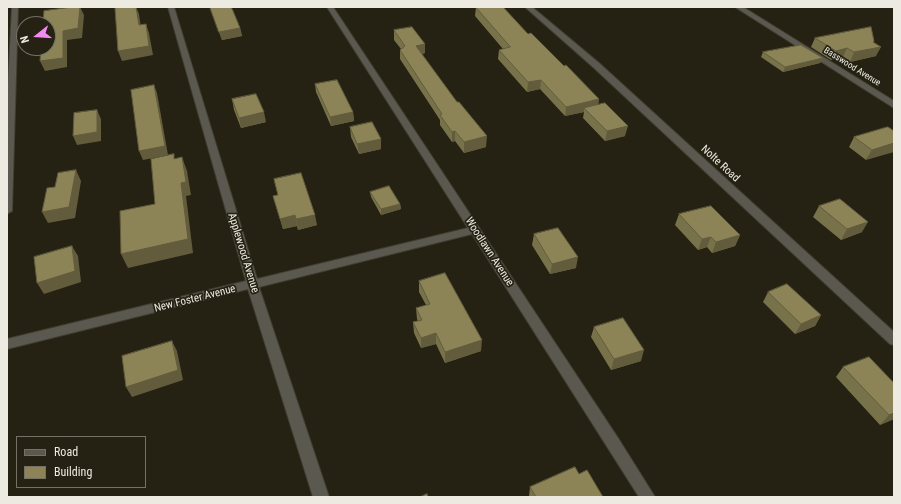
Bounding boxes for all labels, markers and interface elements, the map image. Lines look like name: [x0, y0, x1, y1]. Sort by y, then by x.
north arrow: [16, 16, 56, 56]
text: N: [18, 34, 32, 44]
street label: Basswood Avenue: [822, 45, 882, 89]
street label: Nolte Road: [698, 143, 742, 185]
street label: Applewood Avenue: [225, 212, 261, 294]
street label: Woodlawn Avenue: [462, 215, 516, 289]
street label: New Foster Avenue: [153, 283, 237, 315]
legend: [16, 436, 146, 488]
text: Road: [54, 445, 78, 459]
text: Building: [54, 465, 92, 479]

